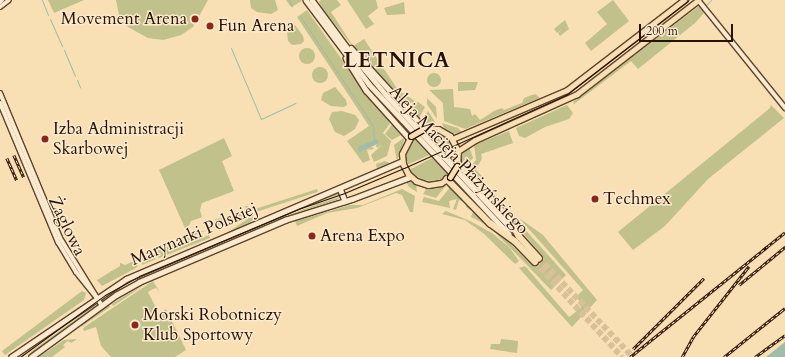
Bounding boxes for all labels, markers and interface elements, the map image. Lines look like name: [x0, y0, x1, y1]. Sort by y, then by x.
place label: Movement Arena: [61, 9, 187, 29]
marker: Movement Arena: [190, 14, 200, 24]
place label: Fun Arena: [218, 16, 294, 36]
scale bar: [641, 16, 735, 42]
marker: Fun Arena: [205, 21, 215, 31]
text: 200 m: [646, 23, 678, 39]
district label: LETNICA: [343, 48, 451, 74]
street label: Aleja Macieja Płażyńskiego: [385, 82, 533, 238]
place label: Izba Administracji Skarbowej: [53, 119, 184, 159]
marker: Izba Administracji Skarbowej: [40, 134, 50, 144]
place label: Techmex: [603, 189, 671, 209]
street label: Żaglowa: [44, 193, 90, 259]
marker: Techmex: [590, 194, 600, 204]
street label: Marynarki Polskiej: [127, 198, 261, 270]
place label: Arena Expo: [320, 226, 405, 246]
marker: Arena Expo: [307, 231, 317, 241]
place label: Morski Robotniczy Klub Sportowy: [143, 305, 282, 345]
marker: Morski Robotniczy Klub Sportowy: [130, 320, 140, 330]

